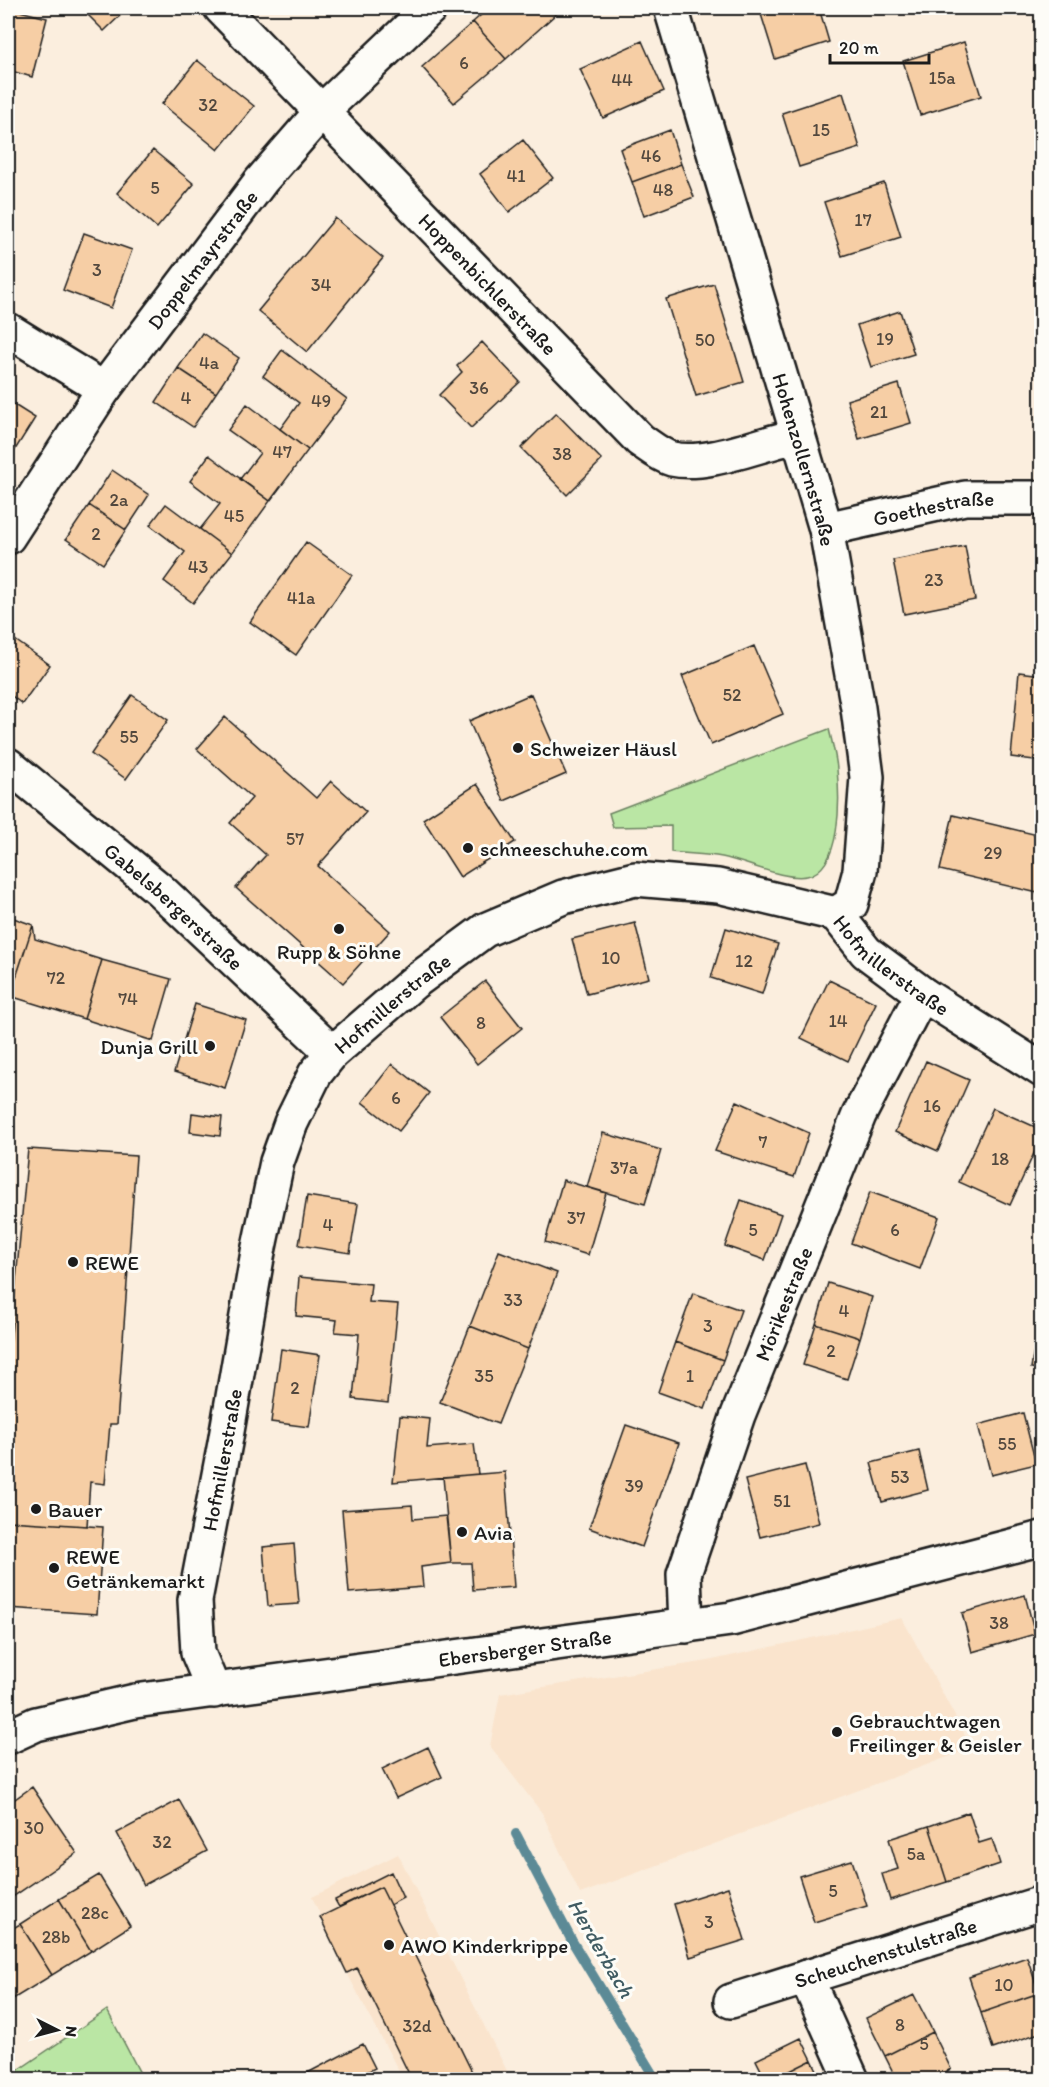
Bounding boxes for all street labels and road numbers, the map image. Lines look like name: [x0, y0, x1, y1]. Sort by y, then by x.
street label: Doppelmayrstraße: [141, 185, 263, 334]
street label: Hoppenbichlerstraße: [414, 207, 563, 360]
street label: Hohenzollernstraße: [768, 370, 841, 548]
street label: Goethestraße: [871, 486, 994, 531]
street label: Gabelsbergerstraße: [99, 837, 249, 975]
street label: Hofmillerstraße: [829, 909, 954, 1020]
street label: Hofmillerstraße: [328, 947, 455, 1059]
street label: Mörikestraße: [749, 1243, 817, 1364]
street label: Hofmillerstraße: [196, 1387, 247, 1533]
street label: Ebersberger Straße: [437, 1623, 613, 1672]
street label: Scheuchenstulstraße: [791, 1912, 980, 1993]

